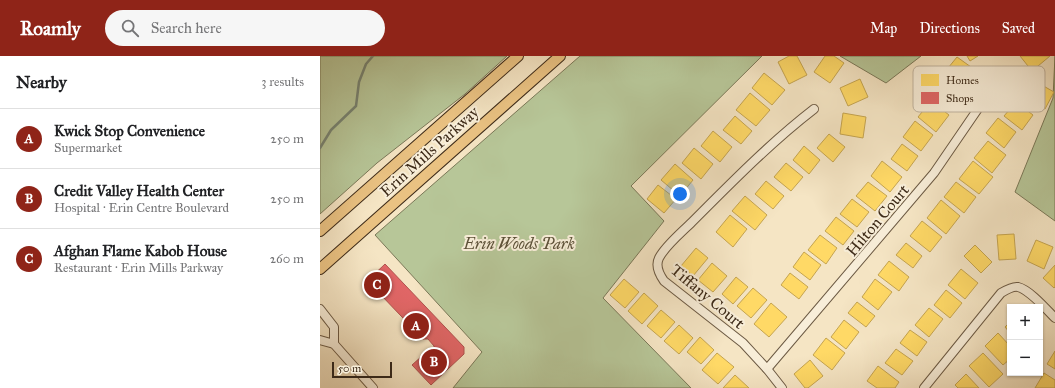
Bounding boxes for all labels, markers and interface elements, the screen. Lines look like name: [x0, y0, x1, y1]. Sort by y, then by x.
search box: [105, 10, 385, 46]
text: Roamly: [20, 17, 81, 40]
icon: search: [119, 17, 141, 39]
text: Search here: [151, 19, 222, 37]
text: Map: [870, 20, 897, 37]
text: Directions: [919, 20, 980, 37]
text: Saved: [1002, 20, 1035, 37]
legend: [913, 66, 1045, 112]
text: Nearby: [16, 72, 67, 93]
text: 3 results: [261, 74, 304, 90]
text: Homes: [946, 74, 979, 87]
text: Shops: [946, 92, 974, 105]
street label: Erin Mills Parkway: [376, 102, 483, 201]
text: Kwick Stop Convenience: [54, 122, 205, 140]
text: A: [25, 131, 33, 147]
text: 250 m: [270, 131, 304, 147]
text: Supermarket: [54, 140, 122, 156]
street label: Hilton Court: [842, 180, 913, 260]
text: Credit Valley Health Center: [54, 182, 224, 200]
your location: [670, 184, 690, 204]
text: B: [25, 191, 33, 207]
text: 250 m: [270, 191, 304, 207]
text: Hospital · Erin Centre Boulevard: [54, 200, 229, 216]
park label: Erin Woods Park: [462, 234, 575, 253]
text: Afghan Flame Kabob House: [54, 242, 227, 260]
text: C: [25, 251, 33, 267]
text: 260 m: [270, 251, 304, 267]
text: Restaurant · Erin Mills Parkway: [54, 260, 223, 276]
street label: Tiffany Court: [667, 260, 749, 333]
pin: C: [364, 270, 390, 300]
map controls: [1007, 304, 1043, 376]
button: +: [1007, 304, 1043, 340]
pin: A: [403, 311, 429, 341]
button: −: [1007, 340, 1043, 376]
pin: B: [421, 347, 447, 377]
scale bar: [332, 360, 392, 379]
text: 50 m: [338, 362, 361, 375]

